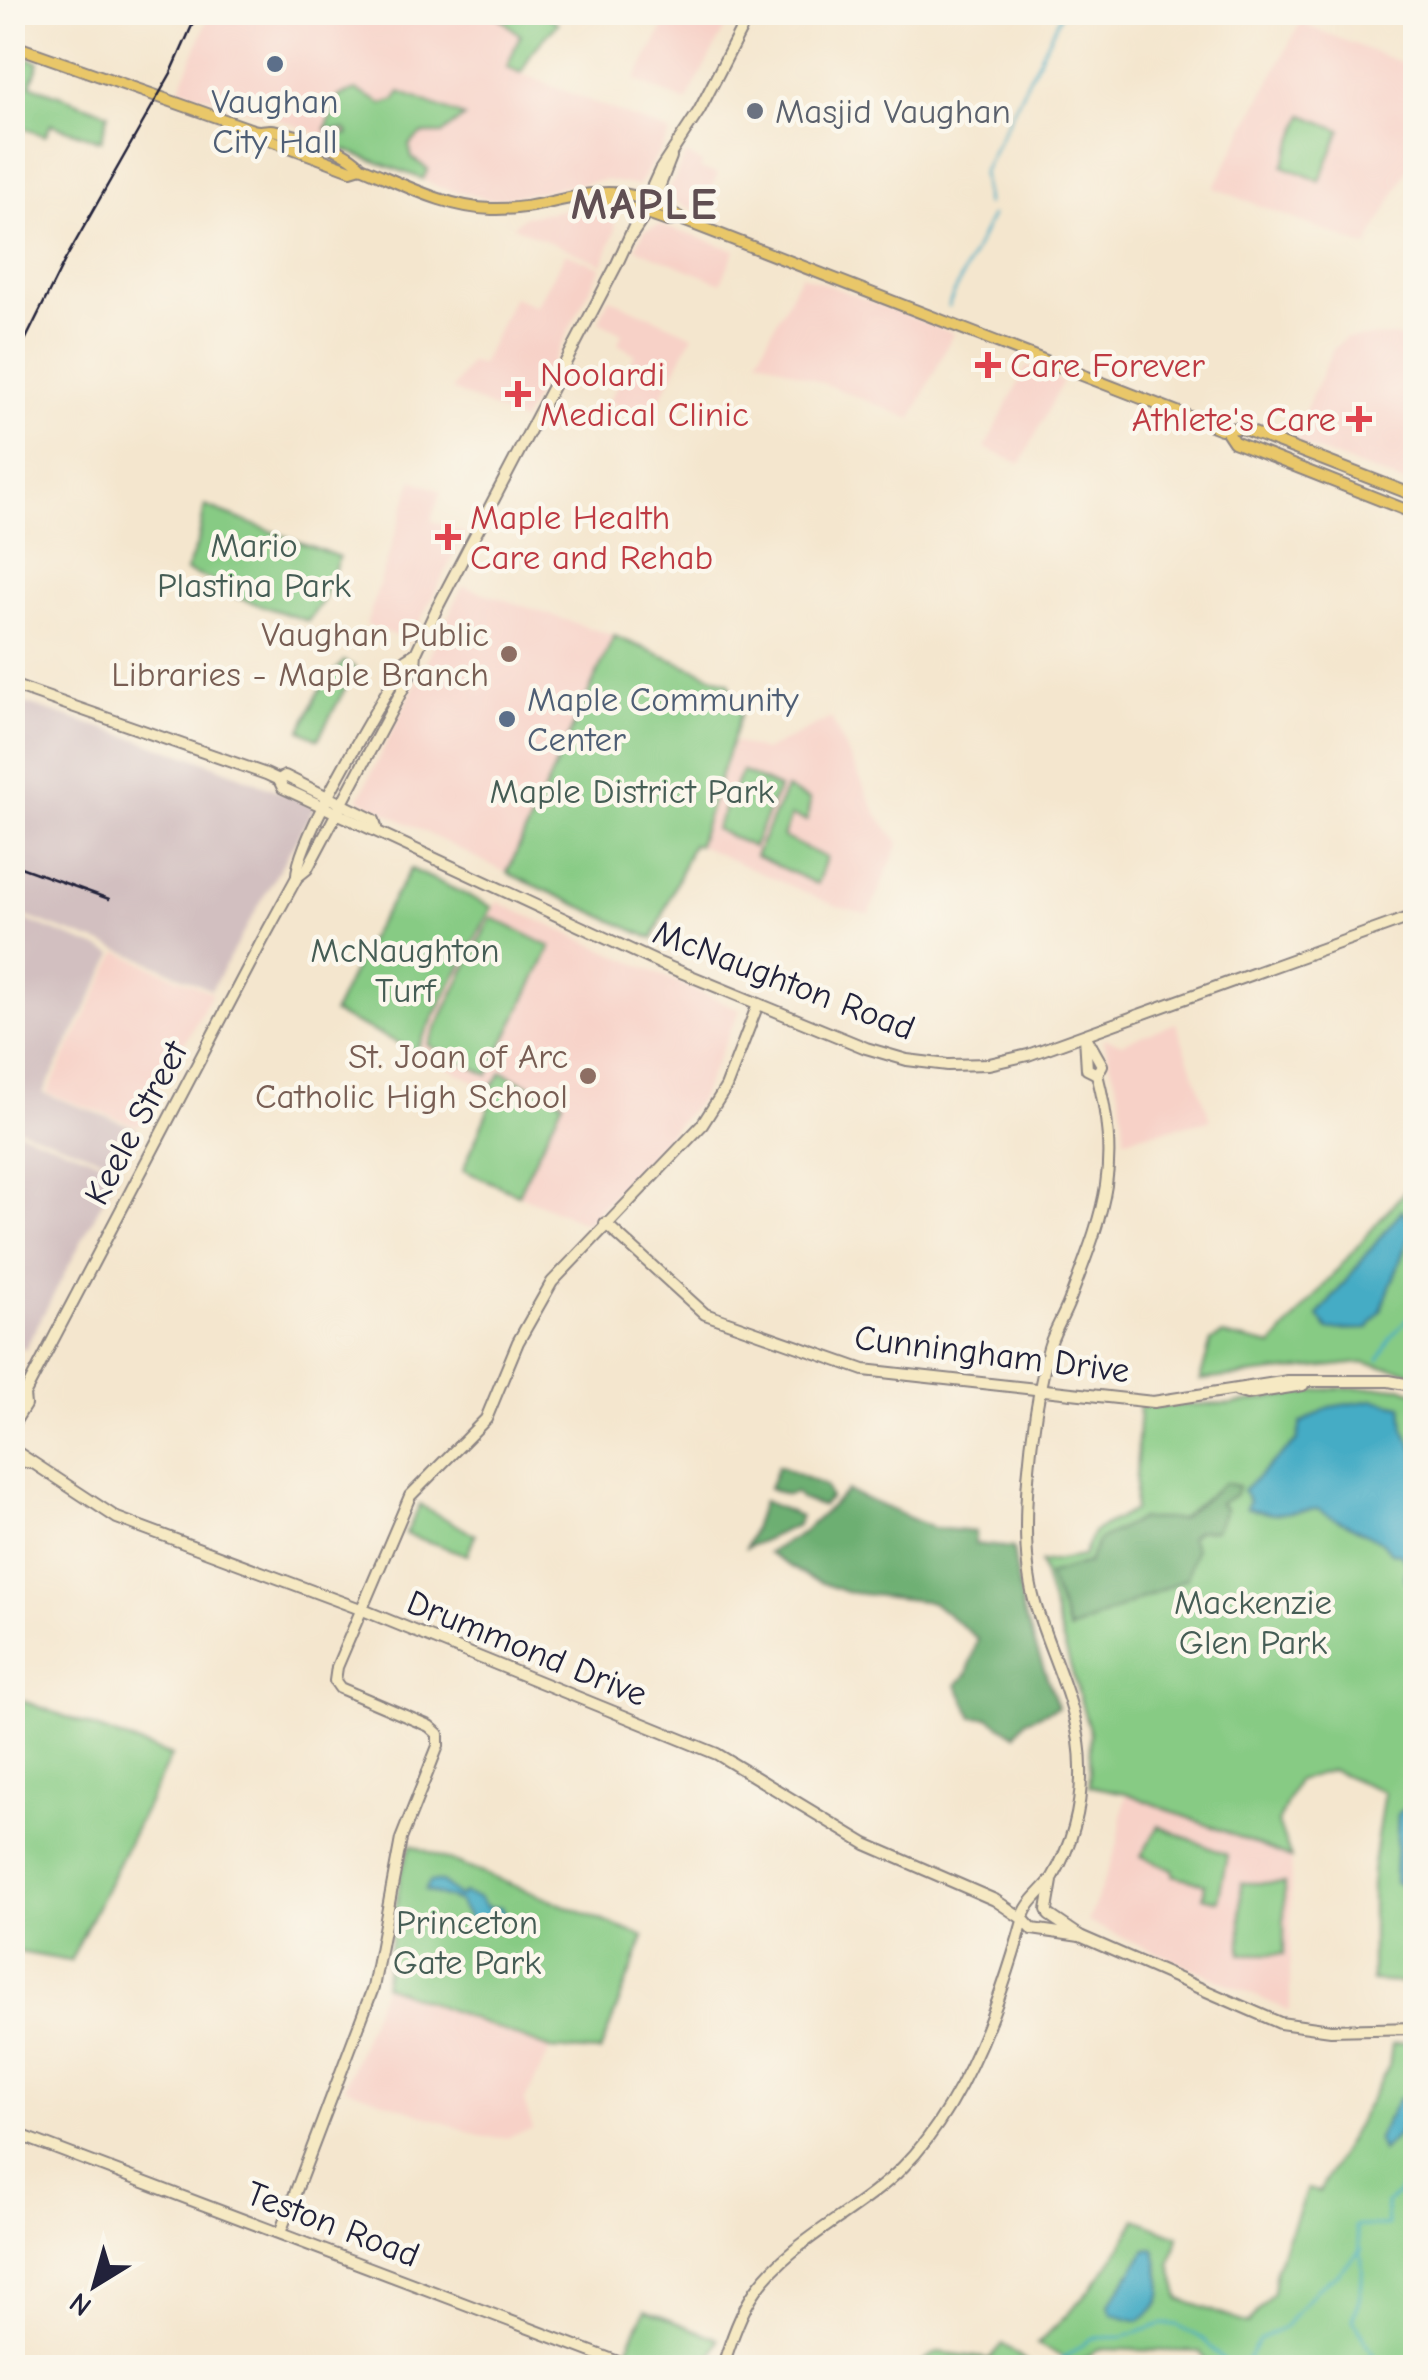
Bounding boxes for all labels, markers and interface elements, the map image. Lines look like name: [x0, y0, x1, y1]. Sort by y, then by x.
marker: Vaughan City Hall: [264, 53, 286, 75]
place label: Vaughan City Hall: [211, 81, 339, 162]
place label: Masjid Vaughan: [775, 91, 1011, 132]
marker: Masjid Vaughan: [744, 100, 766, 122]
district label: MAPLE: [571, 178, 719, 230]
place label: Care Forever: [1010, 345, 1205, 386]
marker: Care Forever: [975, 352, 1001, 378]
place label: Noolardi Medical Clinic: [540, 354, 749, 435]
marker: Noolardi Medical Clinic: [505, 381, 531, 407]
place label: Athlete's Care: [1132, 399, 1336, 440]
marker: Athlete's Care: [1346, 406, 1372, 432]
place label: Maple Health Care and Rehab: [470, 497, 713, 578]
marker: Maple Health Care and Rehab: [435, 524, 461, 550]
park label: Mario Plastina Park: [157, 525, 351, 606]
place label: Vaughan Public Libraries - Maple Branch: [111, 614, 489, 695]
marker: Vaughan Public Libraries - Maple Branch: [498, 643, 520, 665]
place label: Maple Community Center: [527, 679, 799, 760]
marker: Maple Community Center: [496, 708, 518, 730]
park label: Maple District Park: [490, 771, 774, 812]
street label: McNaughton Road: [648, 911, 920, 1049]
park label: McNaughton Turf: [310, 930, 500, 1011]
street label: Keele Street: [76, 1033, 197, 1212]
place label: St. Joan of Arc Catholic High School: [255, 1036, 568, 1117]
marker: St. Joan of Arc Catholic High School: [577, 1065, 599, 1087]
street label: Cunningham Drive: [852, 1317, 1132, 1391]
street label: Drummond Drive: [401, 1581, 653, 1715]
park label: Mackenzie Glen Park: [1174, 1582, 1332, 1663]
park label: Princeton Gate Park: [393, 1902, 541, 1983]
street label: Teston Road: [241, 2172, 425, 2276]
north arrow: [45, 2235, 145, 2335]
text: N: [64, 2286, 97, 2322]

